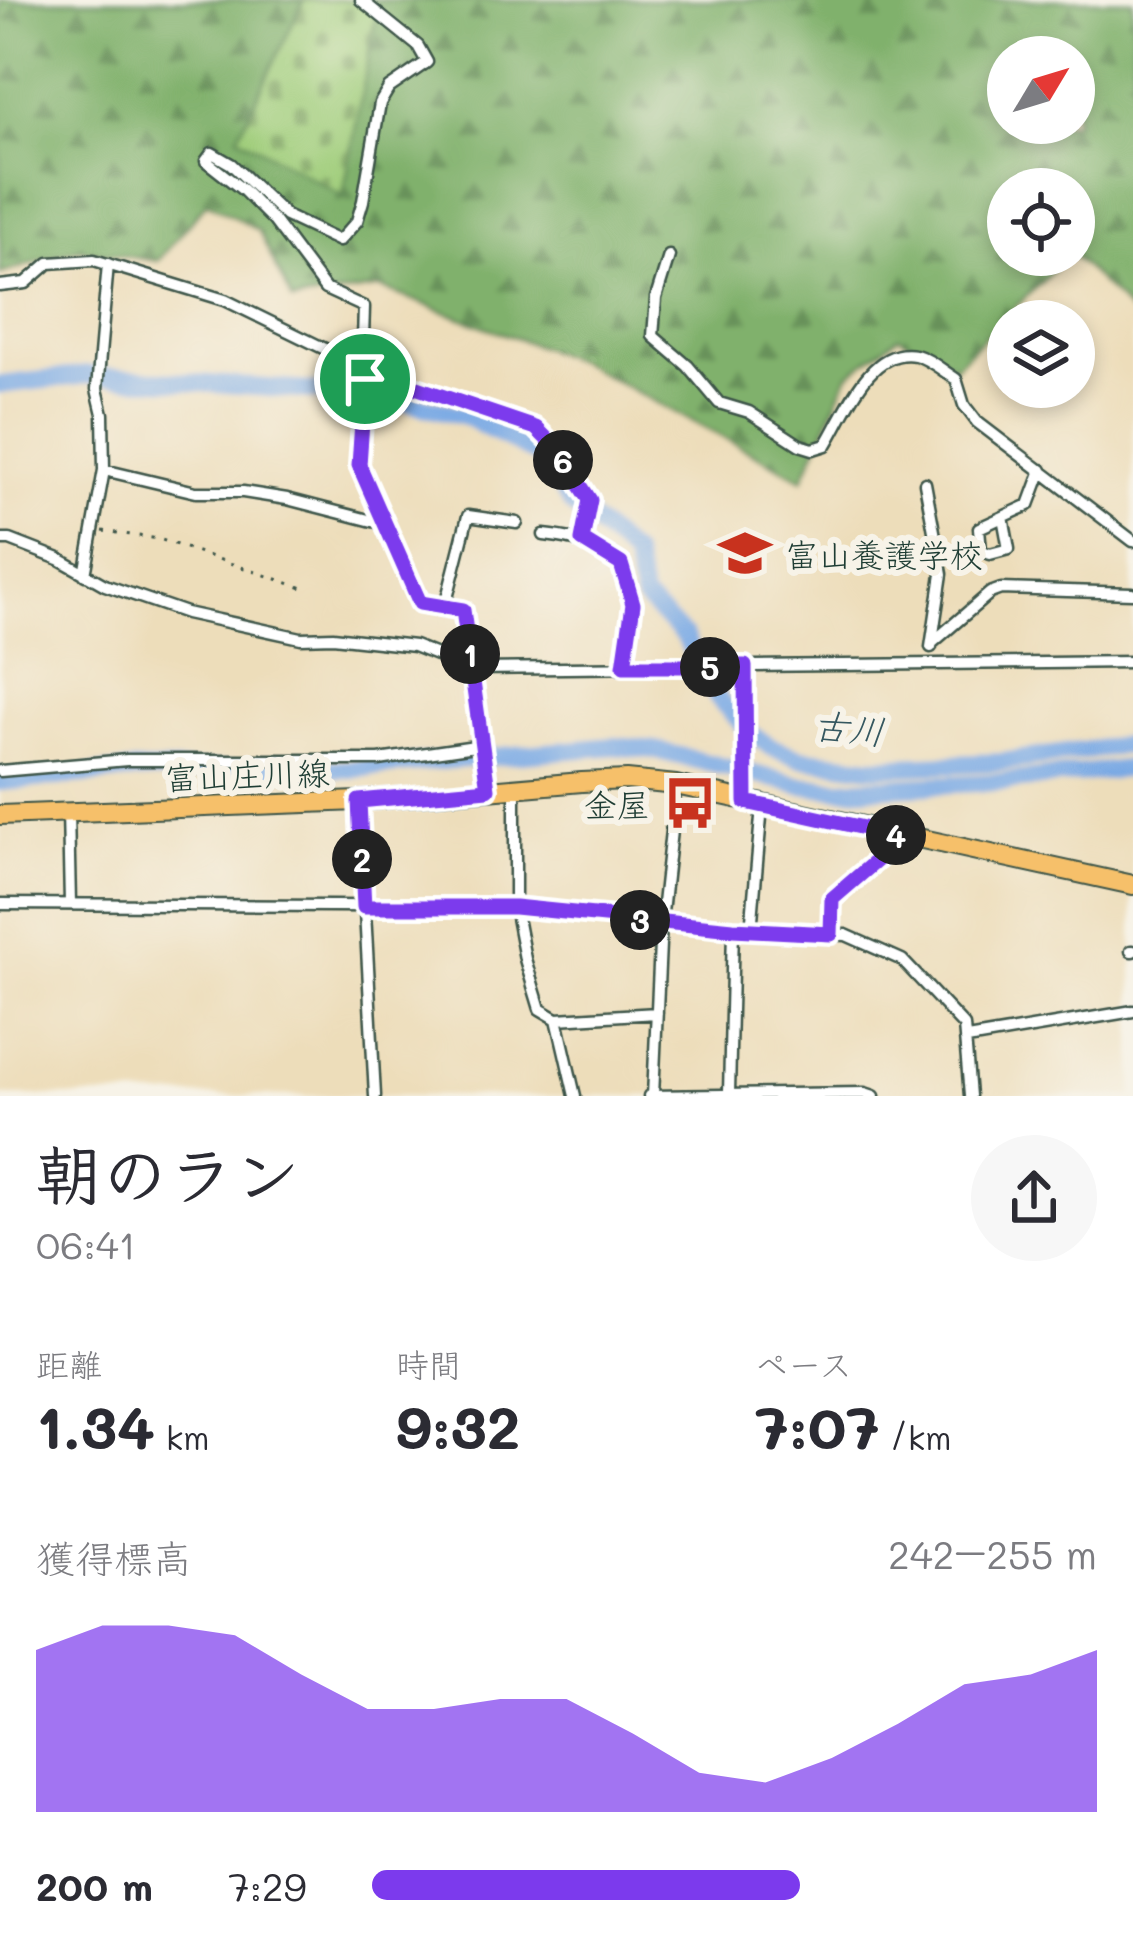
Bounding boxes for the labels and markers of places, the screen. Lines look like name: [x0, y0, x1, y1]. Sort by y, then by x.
pin: [314, 328, 416, 430]
pin: 6: [533, 430, 593, 490]
school or university icon: 富山養護学校: [716, 524, 774, 582]
place label: 富山養護学校: [785, 532, 983, 575]
pin: 1: [440, 624, 500, 684]
pin: 5: [680, 637, 740, 697]
bus stop icon: 金屋: [661, 774, 719, 832]
place label: 金屋: [584, 782, 650, 825]
pin: 4: [866, 805, 926, 865]
pin: 2: [332, 829, 392, 889]
pin: 3: [610, 890, 670, 950]

